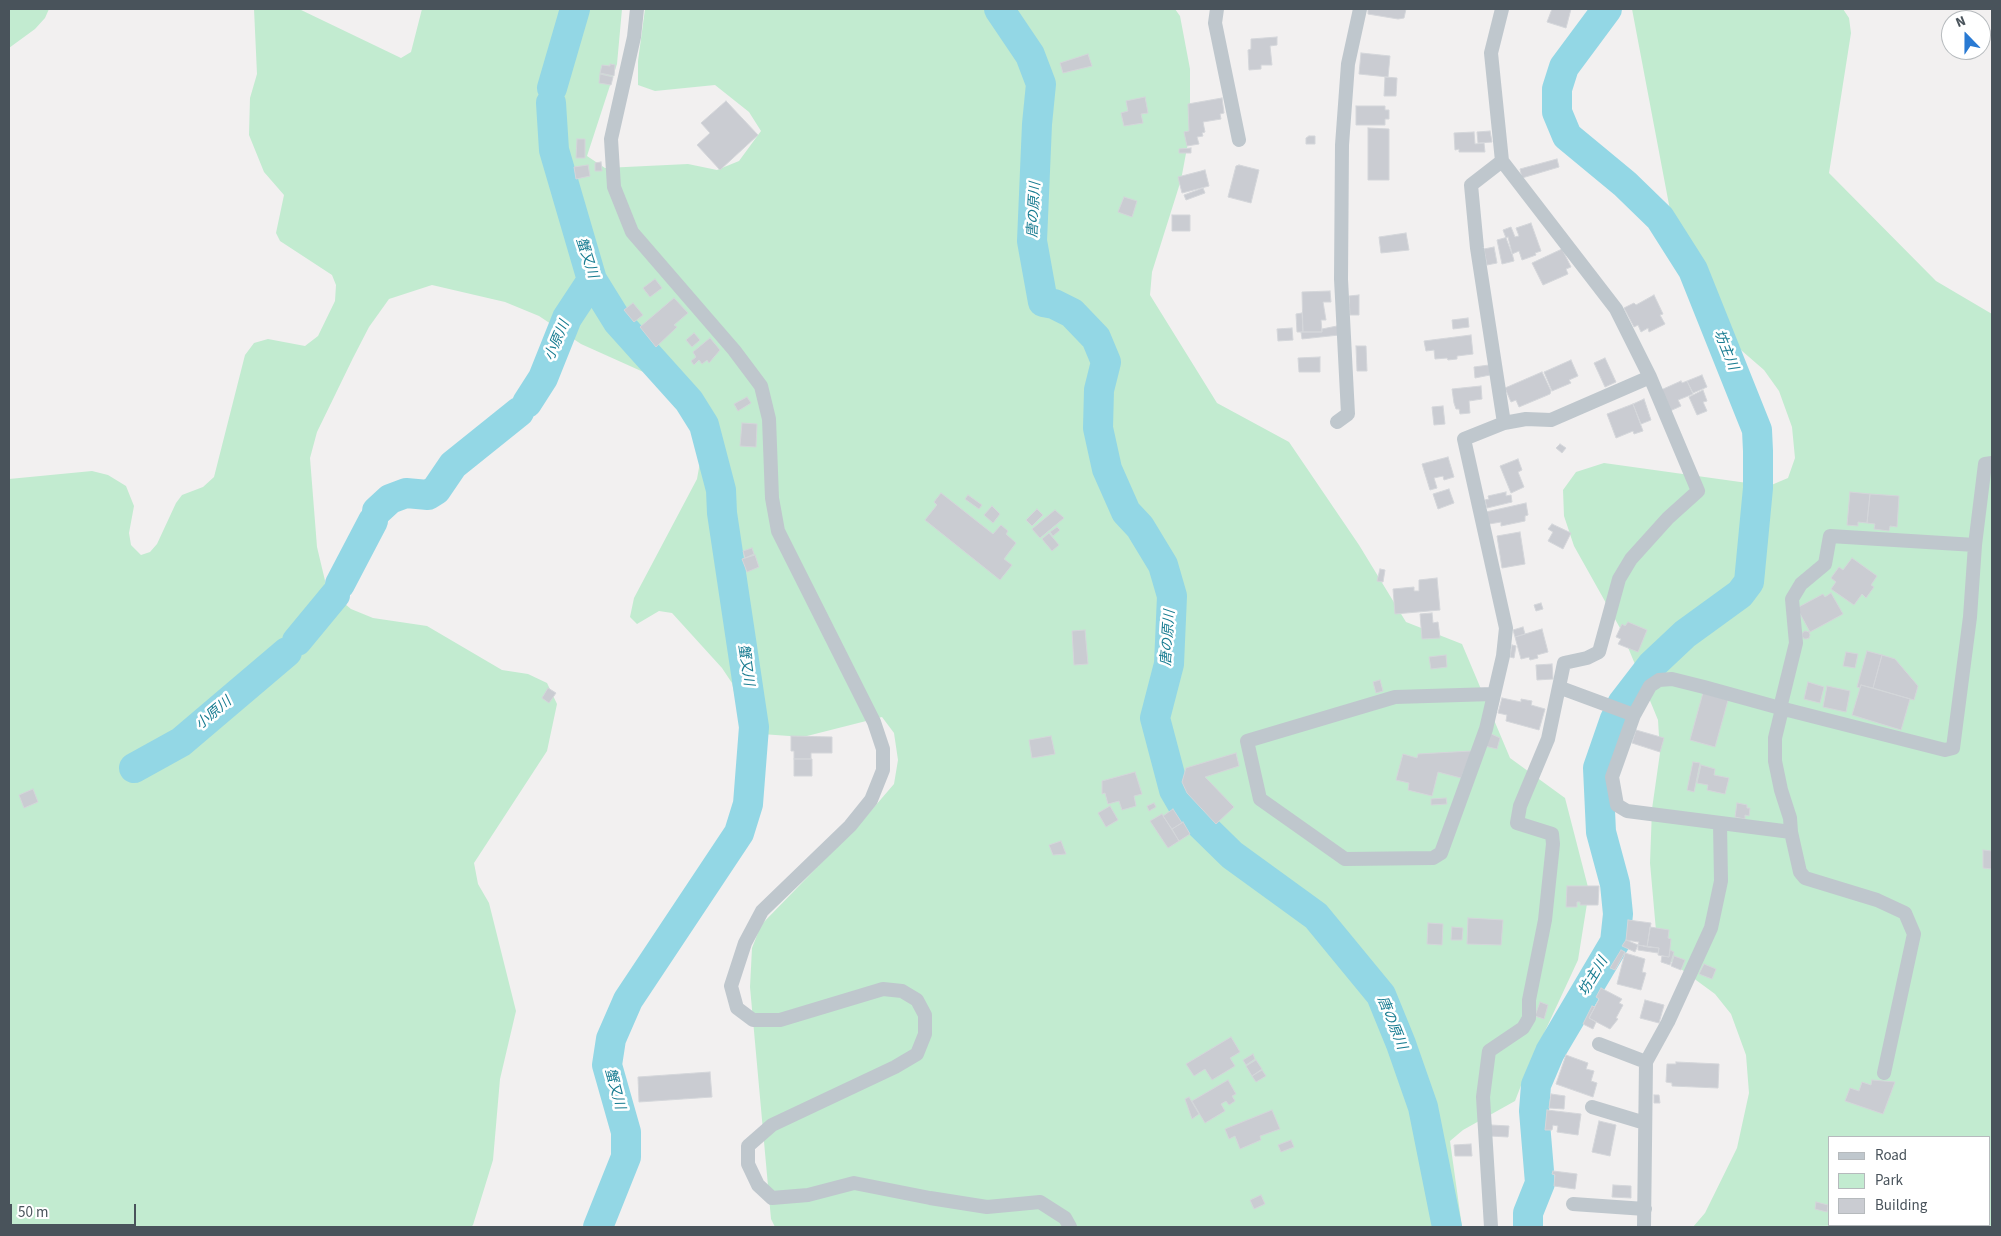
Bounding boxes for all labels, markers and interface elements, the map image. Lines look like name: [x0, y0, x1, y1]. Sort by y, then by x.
north arrow: [1941, 10, 1991, 60]
text: N: [1953, 11, 1969, 33]
water label: 唐の原川: [1025, 182, 1045, 238]
water label: 蟹又川: [572, 235, 600, 281]
water label: 小原川: [542, 318, 574, 364]
water label: 坊主川: [1709, 327, 1741, 373]
water label: 唐の原川: [1159, 609, 1179, 667]
water label: 蟹又川: [734, 643, 756, 687]
water label: 小原川: [193, 694, 235, 734]
water label: 坊主川: [1576, 955, 1612, 999]
water label: 唐の原川: [1373, 994, 1409, 1052]
water label: 蟹又川: [600, 1067, 628, 1111]
legend: [1828, 1136, 1991, 1226]
text: Road: [1875, 1145, 1907, 1166]
text: Park: [1875, 1170, 1903, 1191]
scale bar: [12, 1194, 139, 1226]
text: Building: [1875, 1195, 1927, 1216]
text: 50 m: [18, 1202, 48, 1223]

